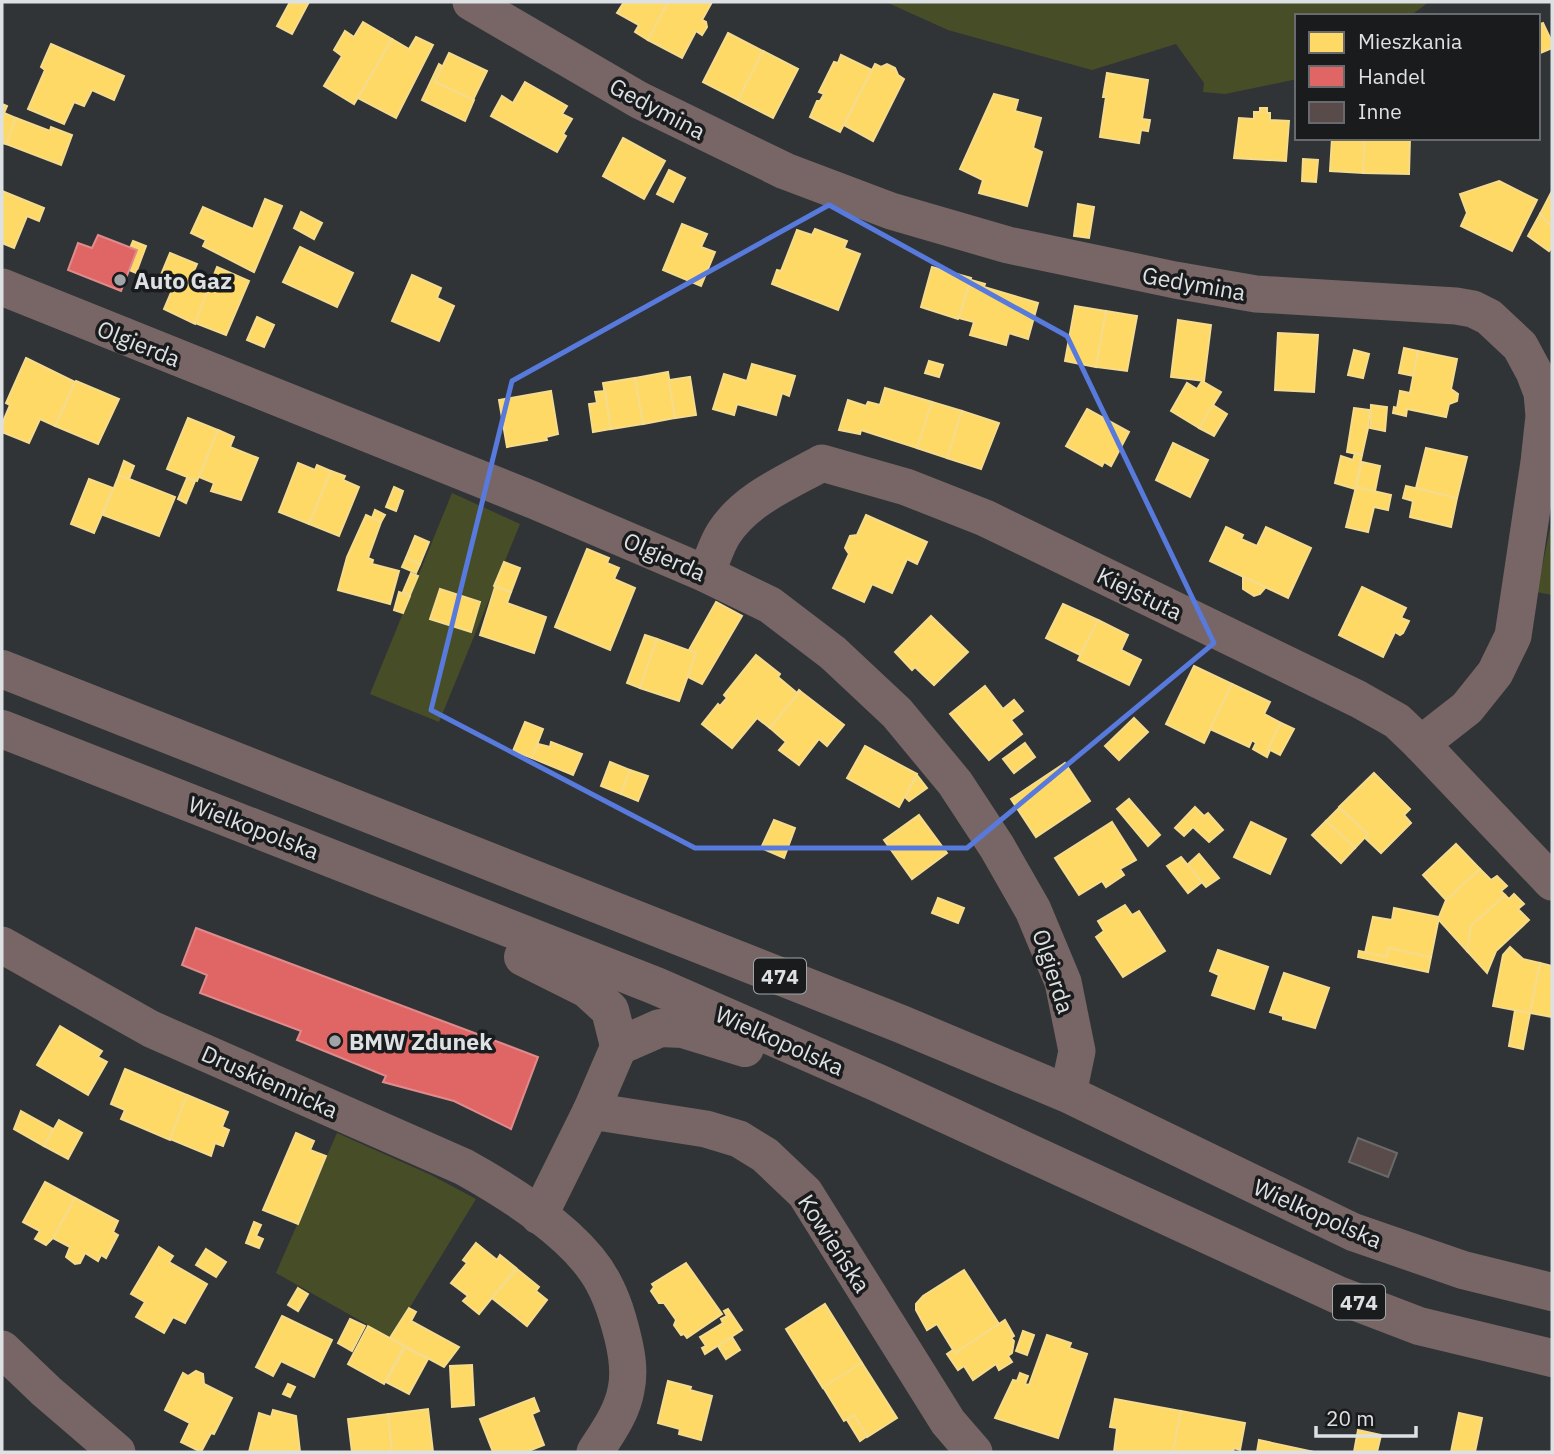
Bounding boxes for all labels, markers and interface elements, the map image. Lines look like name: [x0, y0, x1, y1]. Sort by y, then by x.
legend: [1295, 14, 1540, 140]
text: Mieszkania: [1358, 27, 1462, 55]
text: Handel: [1358, 62, 1426, 90]
street label: Gedymina: [605, 70, 711, 146]
text: Inne: [1358, 97, 1402, 125]
street label: Gedymina: [1140, 259, 1248, 307]
place label: Auto Gaz: [134, 265, 232, 295]
marker: Auto Gaz: [112, 272, 128, 288]
street label: Olgierda: [93, 313, 185, 373]
street label: Olgierda: [619, 525, 711, 587]
street label: Kiejstuta: [1092, 560, 1188, 626]
street label: Wielkopolska: [184, 788, 324, 866]
street label: Olgierda: [1026, 925, 1082, 1017]
road number: 474: [754, 958, 806, 993]
street label: Wielkopolska: [711, 998, 849, 1082]
place label: BMW Zdunek: [349, 1026, 493, 1056]
marker: BMW Zdunek: [327, 1033, 343, 1049]
street label: Druskiennicka: [197, 1038, 343, 1124]
street label: Wielkopolska: [1249, 1171, 1387, 1255]
street label: Kowieńska: [792, 1188, 878, 1298]
road number: 474: [1333, 1284, 1385, 1320]
scale bar: [1316, 1394, 1416, 1438]
text: 20 m: [1326, 1404, 1375, 1432]

